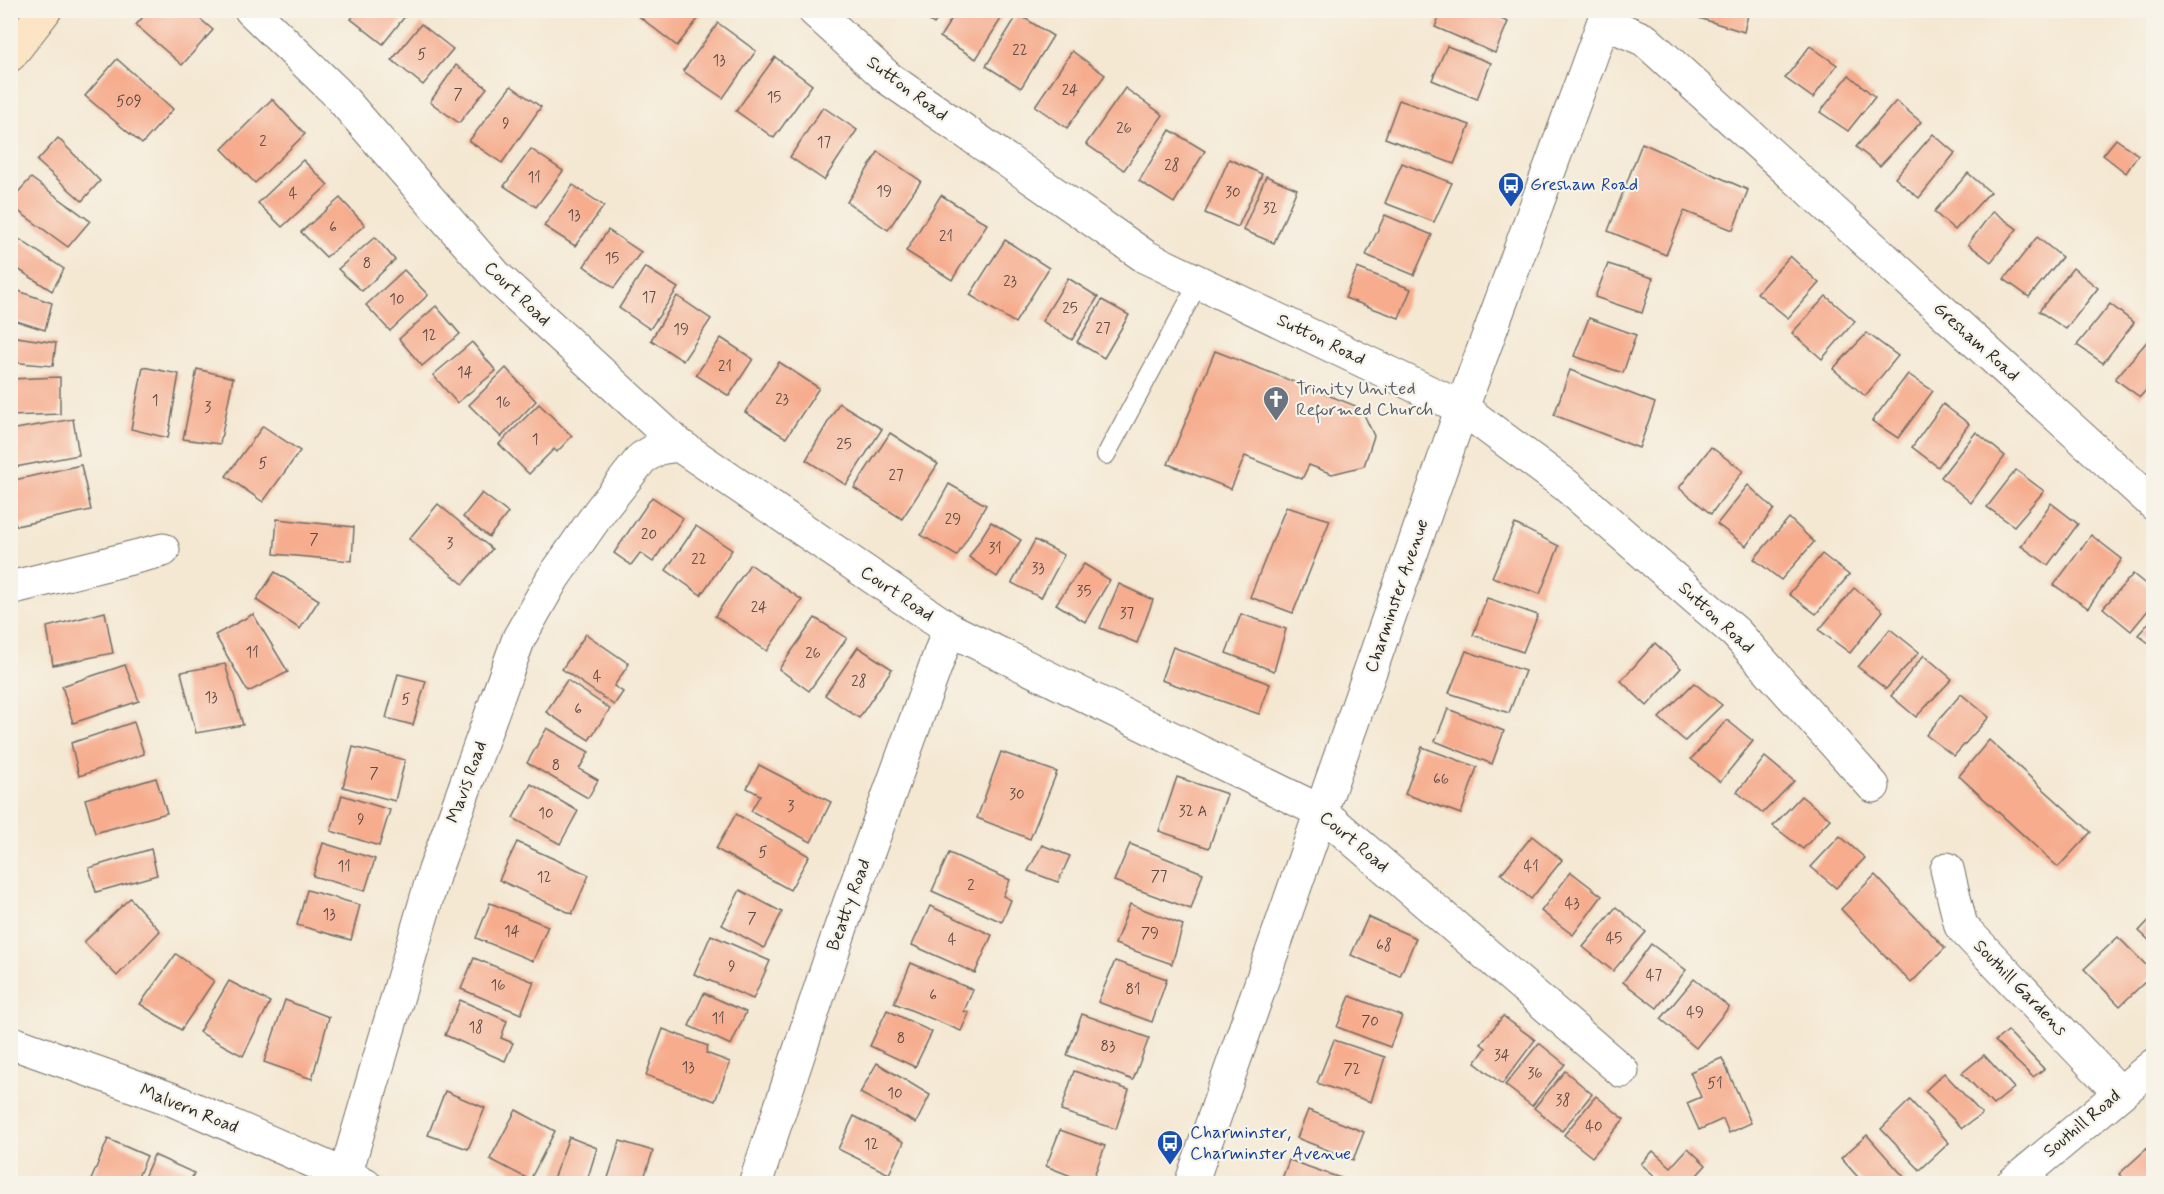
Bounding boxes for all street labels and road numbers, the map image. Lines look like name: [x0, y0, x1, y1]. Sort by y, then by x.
street label: Sutton Road: [862, 51, 952, 127]
street label: Court Road: [478, 256, 556, 332]
street label: Gresham Road: [1928, 297, 2024, 387]
street label: Sutton Road: [1273, 308, 1369, 372]
street label: Charminster Avenue: [1359, 516, 1435, 676]
street label: Court Road: [855, 561, 939, 627]
street label: Sutton Road: [1673, 577, 1759, 659]
street label: Mavis Road: [441, 738, 493, 826]
street label: Court Road: [1314, 806, 1394, 878]
street label: Beatty Road: [821, 856, 877, 954]
street label: Southill Gardens: [1968, 935, 2072, 1041]
street label: Malvern Road: [136, 1078, 242, 1140]
street label: Southill Road: [2038, 1085, 2126, 1163]

